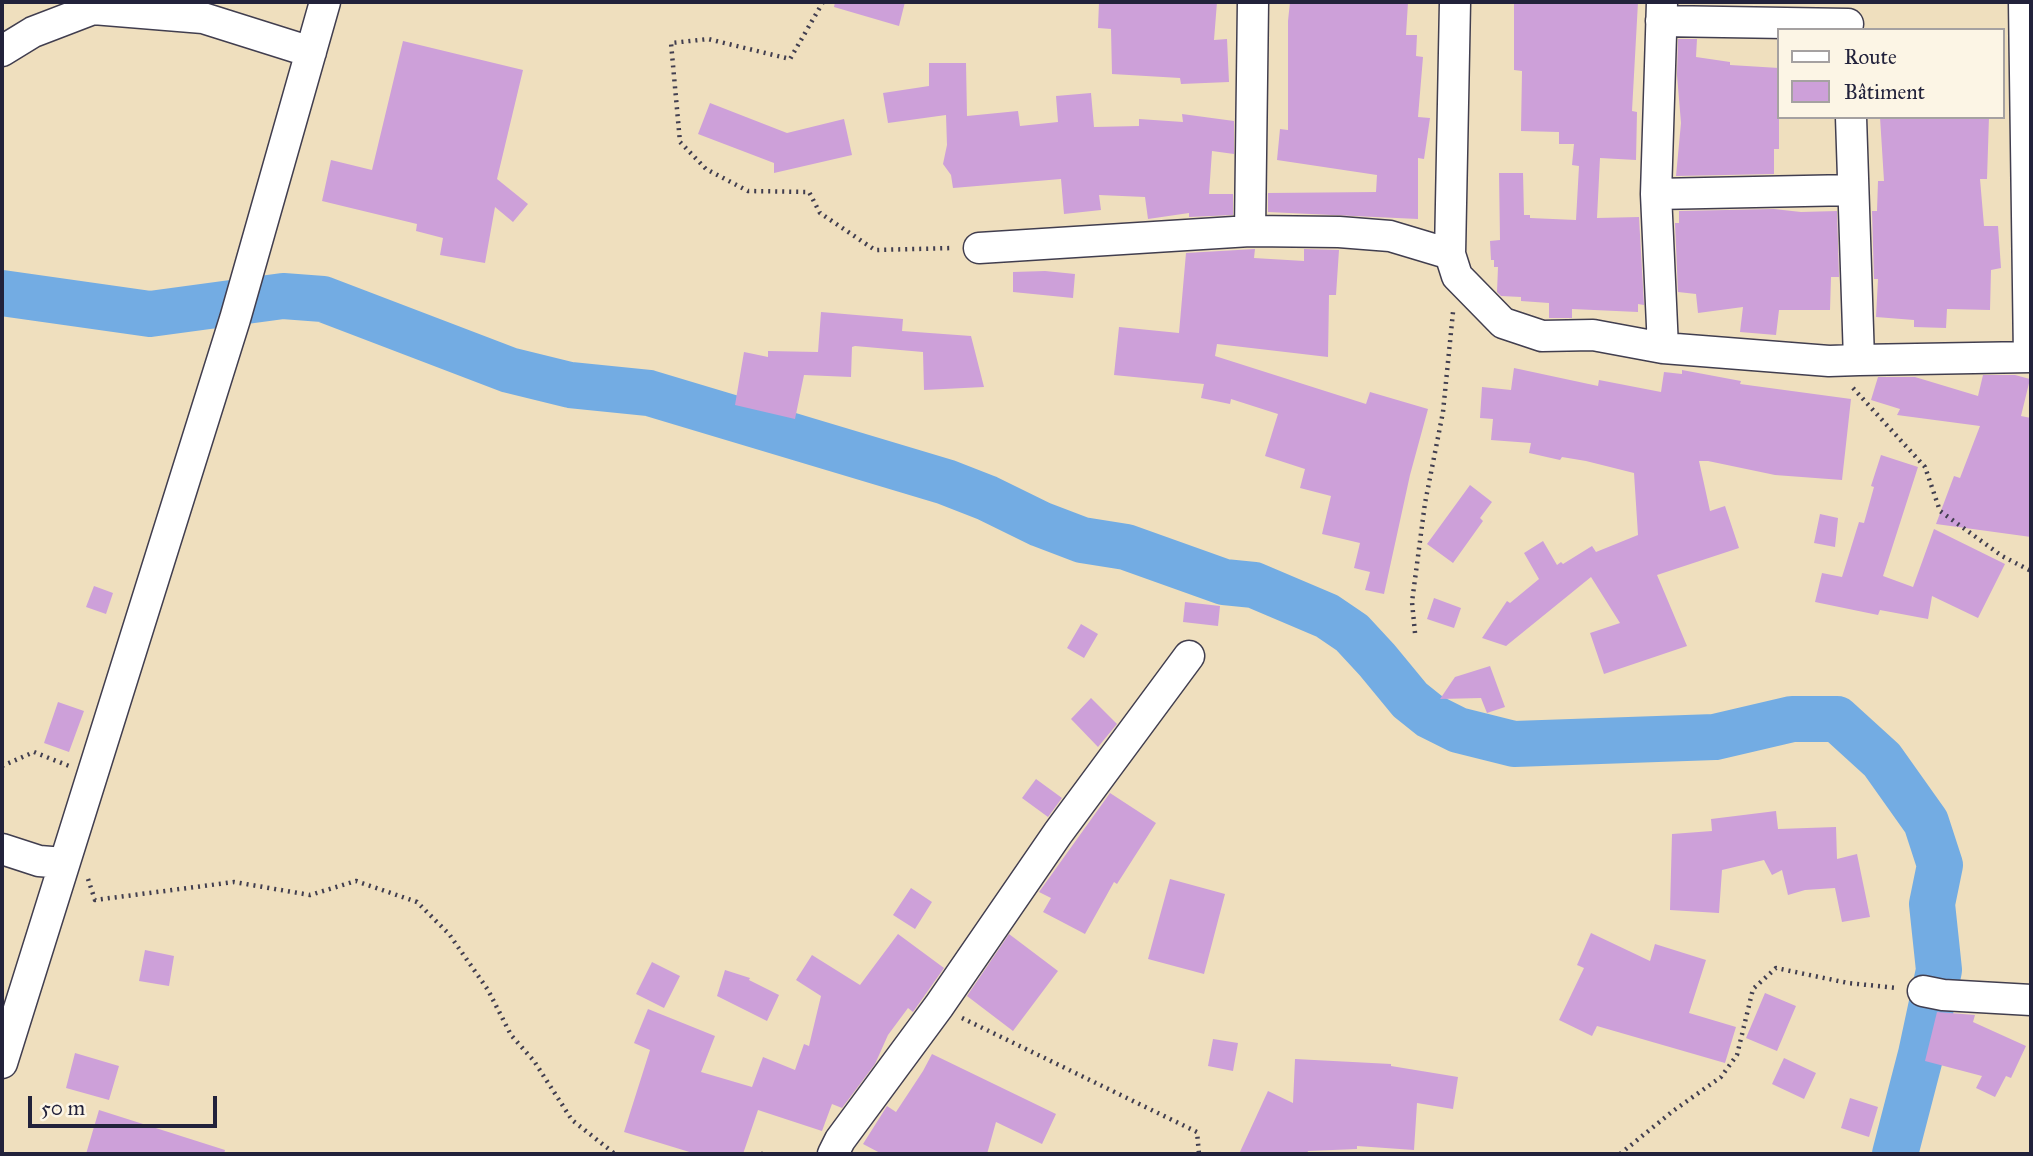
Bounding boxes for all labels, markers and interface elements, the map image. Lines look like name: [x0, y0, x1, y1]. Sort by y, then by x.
legend: [1778, 28, 2005, 119]
text: Route: [1844, 44, 1897, 70]
text: Bâtiment: [1844, 79, 1925, 105]
scale bar: [32, 1082, 220, 1126]
text: 50 m: [41, 1095, 85, 1121]

